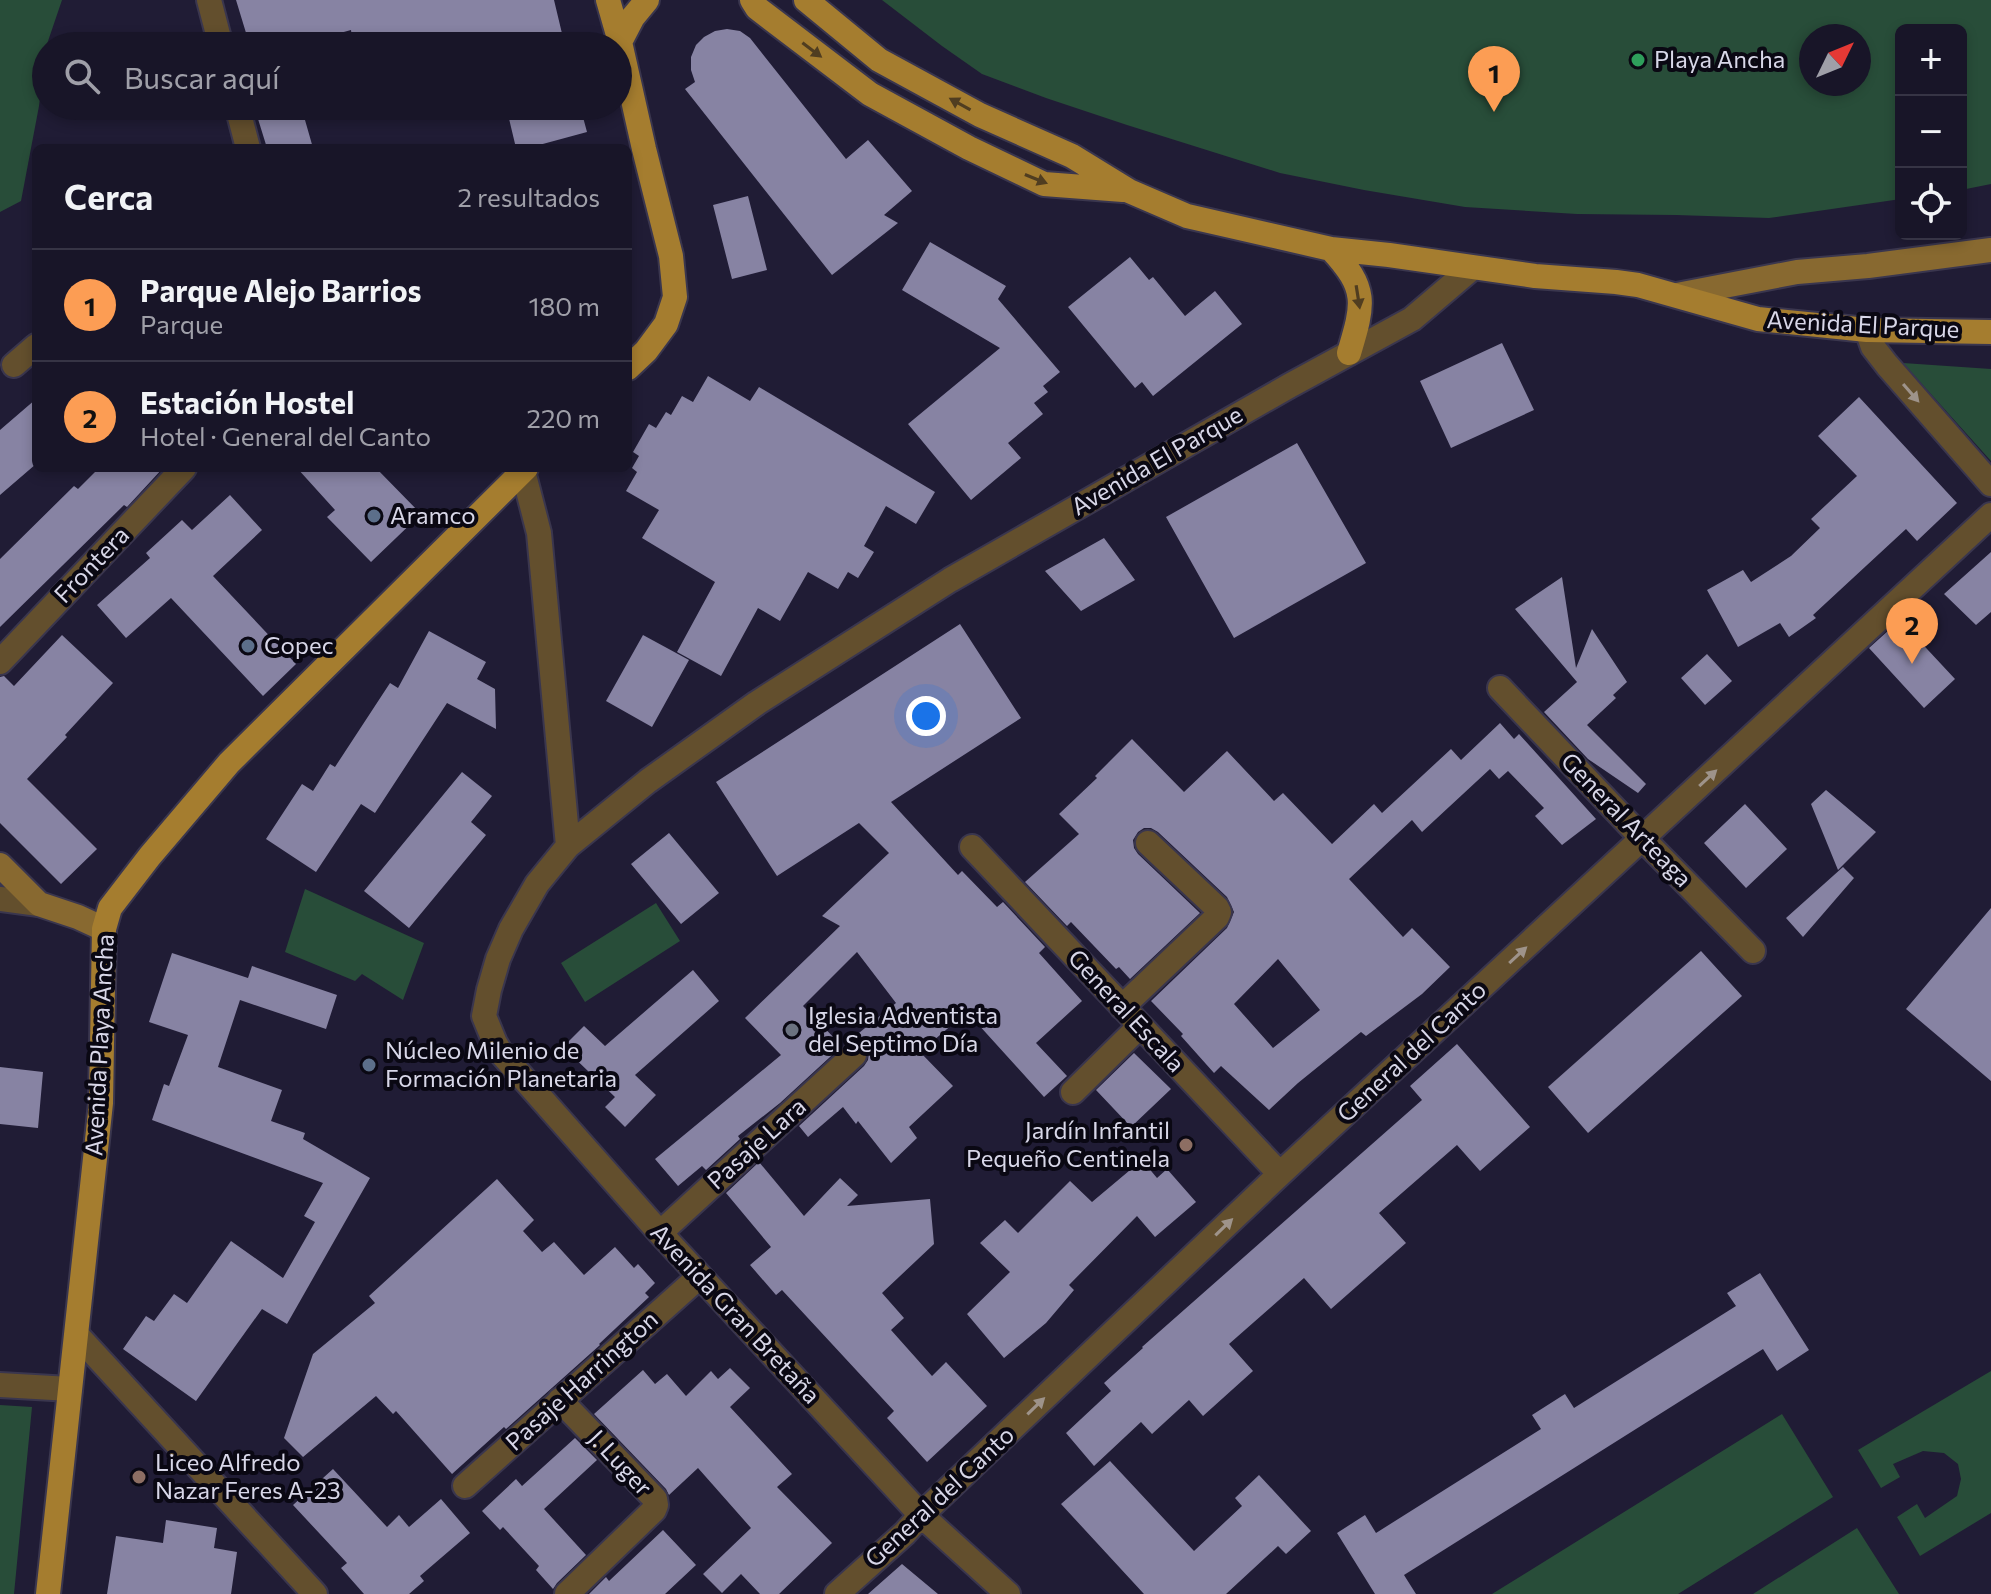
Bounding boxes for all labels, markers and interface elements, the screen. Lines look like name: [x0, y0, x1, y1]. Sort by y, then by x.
north arrow: [1799, 24, 1871, 96]
map controls: [1895, 24, 1967, 240]
button: +: [1895, 24, 1967, 96]
search box: [32, 32, 632, 120]
one-way arrow: [802, 41, 822, 57]
place label: Playa Ancha: [1654, 44, 1785, 73]
pin: 1: [1468, 46, 1520, 112]
marker: Playa Ancha: [1629, 51, 1647, 69]
icon: search: [60, 54, 104, 98]
text: Buscar aquí: [124, 58, 280, 95]
button: −: [1895, 96, 1967, 168]
one-way arrow: [949, 97, 972, 111]
button: locate: [1895, 168, 1967, 240]
one-way arrow: [1024, 173, 1048, 186]
text: Cerca: [64, 175, 153, 217]
text: 2 resultados: [458, 181, 600, 212]
text: Parque Alejo Barrios: [140, 271, 421, 308]
one-way arrow: [1352, 285, 1365, 310]
text: 1: [84, 290, 96, 321]
text: 180 m: [528, 290, 600, 321]
street label: Avenida El Parque: [1766, 304, 1960, 343]
text: Parque: [140, 308, 223, 339]
text: Estación Hostel: [140, 383, 354, 420]
one-way arrow: [1902, 384, 1920, 403]
street label: Avenida El Parque: [1065, 399, 1247, 520]
text: 2: [83, 402, 97, 433]
text: 220 m: [527, 402, 600, 433]
text: Hotel · General del Canto: [140, 420, 431, 451]
place label: Aramco: [390, 500, 476, 529]
marker: Aramco: [365, 507, 383, 525]
street label: Frontera: [48, 520, 134, 608]
pin: 2: [1886, 598, 1938, 664]
place label: Copec: [264, 630, 334, 659]
marker: Copec: [239, 637, 257, 655]
your location: [906, 696, 946, 736]
street label: General Arteaga: [1556, 746, 1699, 892]
one-way arrow: [1699, 770, 1718, 788]
street label: Avenida Playa Ancha: [78, 933, 119, 1157]
street label: General Escala: [1063, 943, 1191, 1077]
one-way arrow: [1508, 946, 1527, 964]
street label: General del Canto: [1330, 974, 1492, 1127]
place label: Iglesia Adventista del Septimo Día: [808, 1000, 998, 1057]
marker: Iglesia Adventista del Septimo Día: [783, 1021, 801, 1039]
place label: Núcleo Milenio de Formación Planetaria: [385, 1035, 617, 1092]
marker: Núcleo Milenio de Formación Planetaria: [360, 1056, 378, 1074]
street label: Pasaje Lara: [701, 1091, 811, 1195]
place label: Jardín Infantil Pequeño Centinela: [966, 1115, 1170, 1172]
marker: Jardín Infantil Pequeño Centinela: [1177, 1136, 1195, 1154]
street label: Avenida Gran Bretaña: [645, 1217, 827, 1409]
one-way arrow: [1215, 1218, 1234, 1236]
street label: Pasaje Harrington: [499, 1304, 663, 1456]
one-way arrow: [1026, 1397, 1045, 1416]
street label: General del Canto: [858, 1419, 1020, 1572]
street label: J. Luger: [583, 1423, 659, 1501]
place label: Liceo Alfredo Nazar Feres A-23: [155, 1447, 341, 1504]
marker: Liceo Alfredo Nazar Feres A-23: [130, 1468, 148, 1486]

